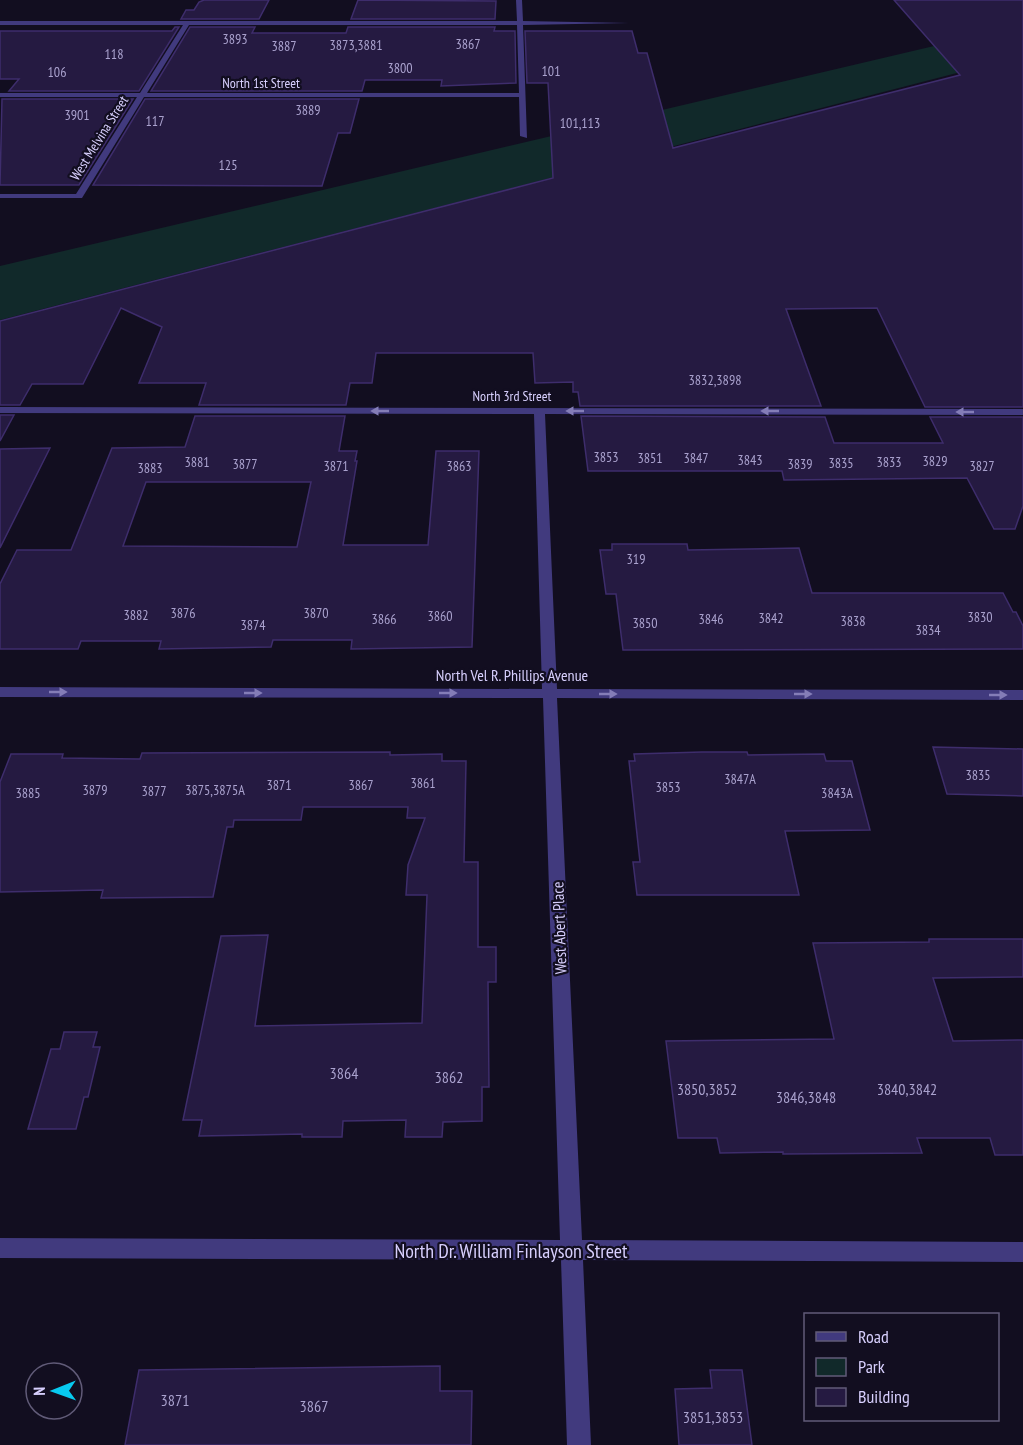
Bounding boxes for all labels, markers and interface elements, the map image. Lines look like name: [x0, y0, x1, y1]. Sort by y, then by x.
house number: 3893: [222, 30, 248, 48]
house number: 3867: [455, 35, 481, 53]
house number: 3873,3881: [329, 36, 383, 54]
house number: 3887: [271, 37, 297, 55]
house number: 118: [105, 45, 123, 63]
house number: 3800: [387, 59, 413, 77]
house number: 101: [542, 62, 560, 80]
house number: 106: [48, 63, 66, 81]
street label: North 1st Street: [222, 74, 300, 92]
street label: West Melvina Street: [66, 92, 132, 184]
house number: 3889: [295, 101, 321, 119]
house number: 3901: [64, 106, 90, 124]
house number: 117: [146, 112, 164, 130]
house number: 101,113: [560, 114, 600, 132]
house number: 125: [219, 156, 237, 174]
house number: 3832,3898: [688, 371, 742, 389]
street label: North 3rd Street: [473, 387, 552, 405]
one-way arrow: [370, 406, 389, 416]
one-way arrow: [565, 406, 584, 416]
one-way arrow: [760, 407, 779, 416]
one-way arrow: [955, 407, 974, 417]
house number: 3853: [593, 448, 619, 466]
house number: 3851: [637, 449, 663, 467]
house number: 3847: [683, 449, 709, 467]
house number: 3843: [737, 451, 763, 469]
house number: 3829: [922, 452, 948, 470]
house number: 3881: [184, 453, 210, 471]
house number: 3833: [876, 453, 902, 471]
house number: 3835: [828, 454, 854, 472]
house number: 3877: [232, 455, 258, 473]
house number: 3839: [787, 455, 813, 473]
house number: 3871: [323, 457, 349, 475]
house number: 3863: [446, 457, 472, 475]
house number: 3827: [969, 457, 995, 475]
house number: 3883: [137, 459, 163, 477]
house number: 319: [627, 550, 645, 568]
house number: 3876: [170, 604, 196, 622]
house number: 3870: [303, 604, 329, 622]
house number: 3882: [123, 606, 149, 624]
house number: 3860: [427, 607, 453, 625]
house number: 3830: [967, 608, 993, 626]
house number: 3842: [758, 609, 784, 627]
house number: 3866: [371, 610, 397, 628]
house number: 3846: [698, 610, 724, 628]
house number: 3838: [840, 612, 866, 630]
house number: 3850: [632, 614, 658, 632]
house number: 3874: [240, 616, 266, 634]
house number: 3834: [915, 621, 941, 639]
street label: North Vel R. Phillips Avenue: [436, 665, 588, 685]
one-way arrow: [49, 687, 68, 697]
one-way arrow: [244, 688, 263, 698]
one-way arrow: [439, 688, 458, 698]
one-way arrow: [599, 689, 618, 699]
one-way arrow: [794, 689, 813, 699]
one-way arrow: [989, 690, 1008, 700]
house number: 3835: [965, 766, 991, 784]
house number: 3847A: [724, 770, 756, 788]
house number: 3861: [410, 774, 436, 792]
house number: 3871: [266, 776, 292, 794]
house number: 3867: [348, 776, 374, 794]
house number: 3853: [655, 778, 681, 796]
house number: 3879: [82, 781, 108, 799]
house number: 3875,3875A: [185, 781, 245, 799]
house number: 3877: [141, 782, 167, 800]
house number: 3885: [15, 784, 41, 802]
house number: 3843A: [821, 784, 853, 802]
street label: West Abert Place: [547, 881, 571, 975]
house number: 3864: [330, 1063, 358, 1083]
house number: 3862: [435, 1067, 463, 1087]
house number: 3850,3852: [677, 1079, 737, 1099]
house number: 3840,3842: [877, 1079, 937, 1099]
house number: 3846,3848: [776, 1087, 836, 1107]
street label: North Dr. William Finlayson Street: [394, 1238, 628, 1264]
legend: [804, 1313, 999, 1421]
text: Road: [858, 1325, 889, 1348]
text: Park: [858, 1355, 885, 1378]
north arrow: [24, 1361, 84, 1421]
text: Building: [858, 1385, 910, 1408]
text: N: [29, 1387, 49, 1396]
house number: 3871: [161, 1390, 189, 1410]
house number: 3867: [300, 1396, 328, 1416]
house number: 3851,3853: [683, 1407, 743, 1427]

